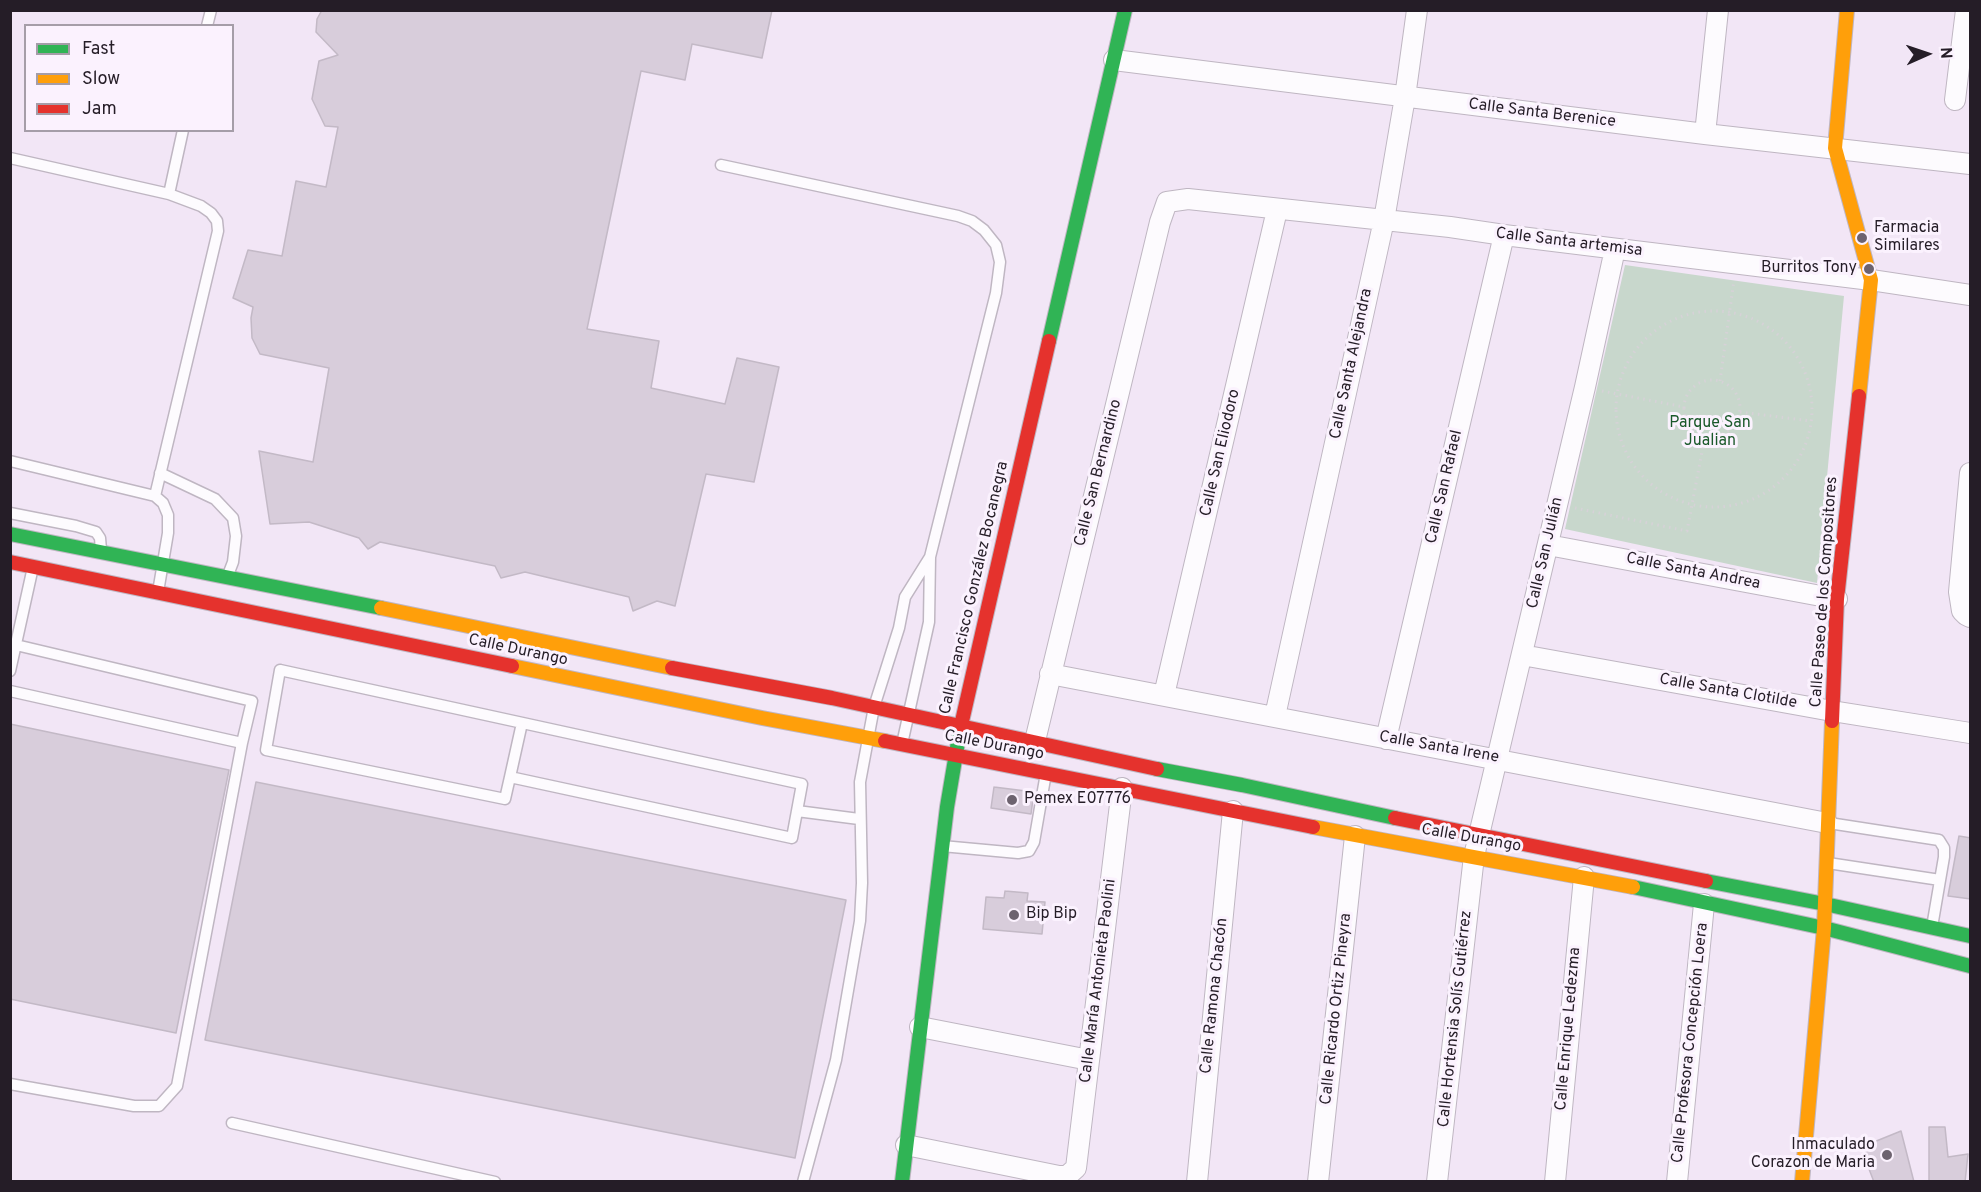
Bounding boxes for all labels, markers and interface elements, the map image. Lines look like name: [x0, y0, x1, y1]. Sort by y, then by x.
legend: [24, 24, 234, 132]
north arrow: [1897, 24, 1957, 84]
text: Fast: [82, 38, 115, 61]
text: N: [1935, 47, 1955, 59]
text: Slow: [82, 68, 120, 91]
street label: Calle Santa Berenice: [1467, 95, 1617, 133]
text: Jam: [82, 98, 117, 121]
place label: Farmacia Similares: [1874, 219, 1940, 257]
street label: Calle Santa artemisa: [1495, 224, 1643, 262]
marker: Farmacia Similares: [1855, 231, 1869, 245]
place label: Burritos Tony: [1761, 259, 1857, 279]
marker: Burritos Tony: [1862, 262, 1876, 276]
street label: Calle Santa Alejandra: [1327, 287, 1377, 441]
street label: Calle San Eliodoro: [1197, 387, 1245, 519]
street label: Calle San Bernardino: [1071, 398, 1127, 548]
park label: Parque San Jualian: [1669, 414, 1751, 452]
street label: Calle San Rafael: [1423, 428, 1467, 546]
street label: Calle Francisco González Bocanegra: [937, 460, 1013, 716]
street label: Calle Paseo de los Compositores: [1807, 476, 1843, 708]
street label: Calle San Julián: [1524, 495, 1568, 611]
street label: Calle Santa Andrea: [1624, 550, 1762, 594]
street label: Calle Durango: [467, 631, 569, 671]
street label: Calle Santa Clotilde: [1658, 670, 1798, 714]
street label: Calle Durango: [943, 727, 1045, 765]
street label: Calle Santa Irene: [1377, 728, 1501, 768]
place label: Pemex E07776: [1024, 790, 1131, 810]
marker: Pemex E07776: [1005, 793, 1019, 807]
street label: Calle Durango: [1420, 821, 1522, 857]
street label: Calle María Antonieta Paolini: [1077, 878, 1121, 1084]
place label: Bip Bip: [1026, 905, 1077, 925]
marker: Bip Bip: [1007, 908, 1021, 922]
street label: Calle Hortensia Solís Gutiérrez: [1435, 910, 1477, 1128]
street label: Calle Ricardo Ortiz Pineyra: [1317, 912, 1357, 1106]
street label: Calle Ramona Chacón: [1197, 917, 1233, 1075]
street label: Calle Profesora Concepción Loera: [1669, 922, 1713, 1164]
street label: Calle Enrique Ledezma: [1552, 946, 1586, 1112]
place label: Inmaculado Corazon de Maria: [1751, 1136, 1875, 1174]
marker: Inmaculado Corazon de Maria: [1880, 1148, 1894, 1162]

